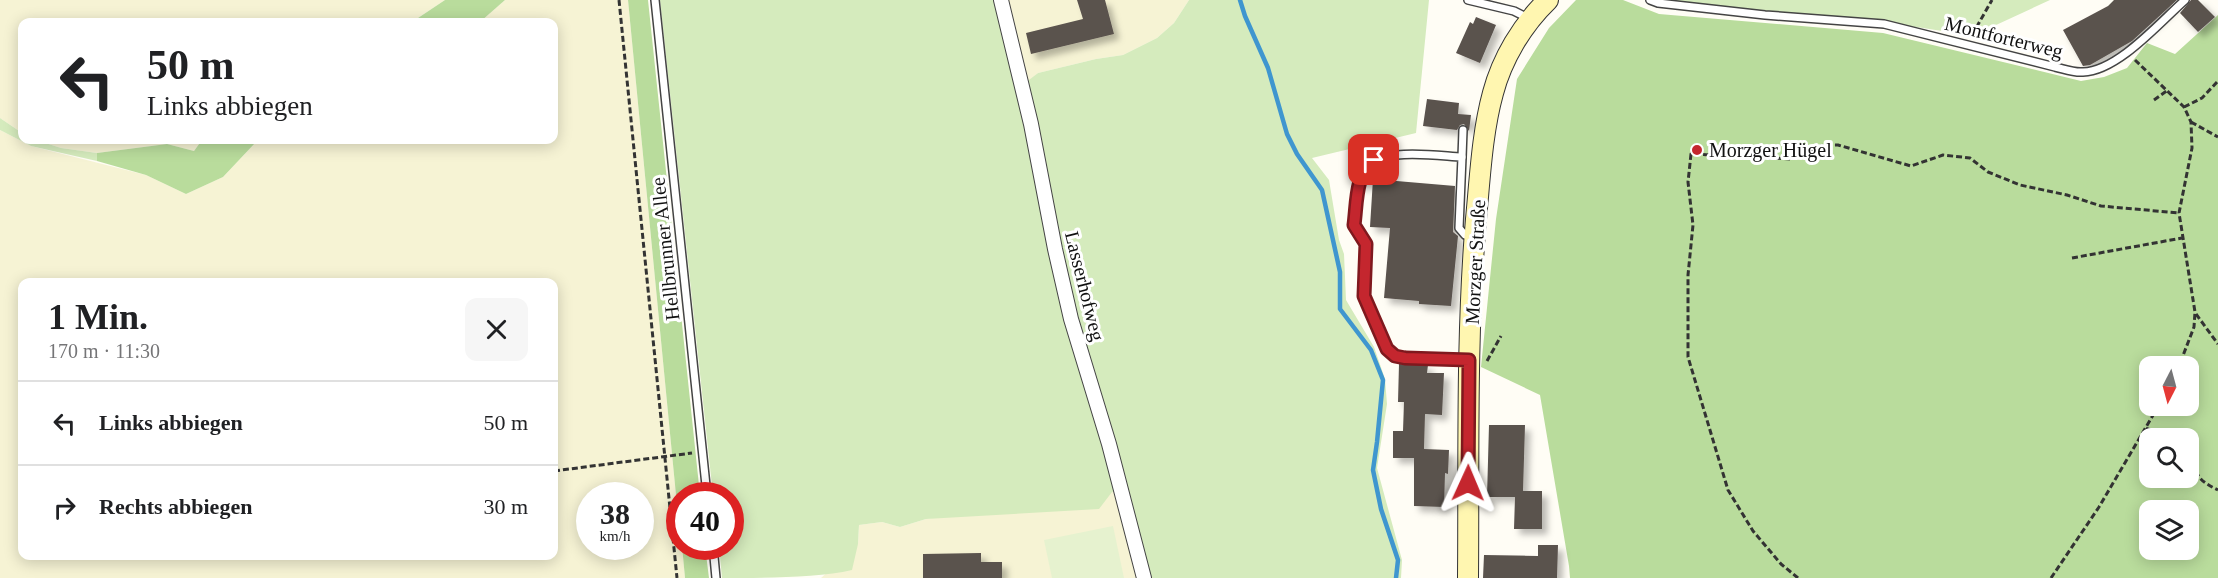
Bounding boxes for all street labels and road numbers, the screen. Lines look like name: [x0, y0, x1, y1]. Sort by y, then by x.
street label: Montforterweg: [1942, 12, 2065, 63]
street label: Hellbrunner Allee: [647, 176, 683, 322]
street label: Morzger Straße: [1461, 199, 1490, 325]
street label: Lasserhofweg: [1060, 229, 1109, 343]

